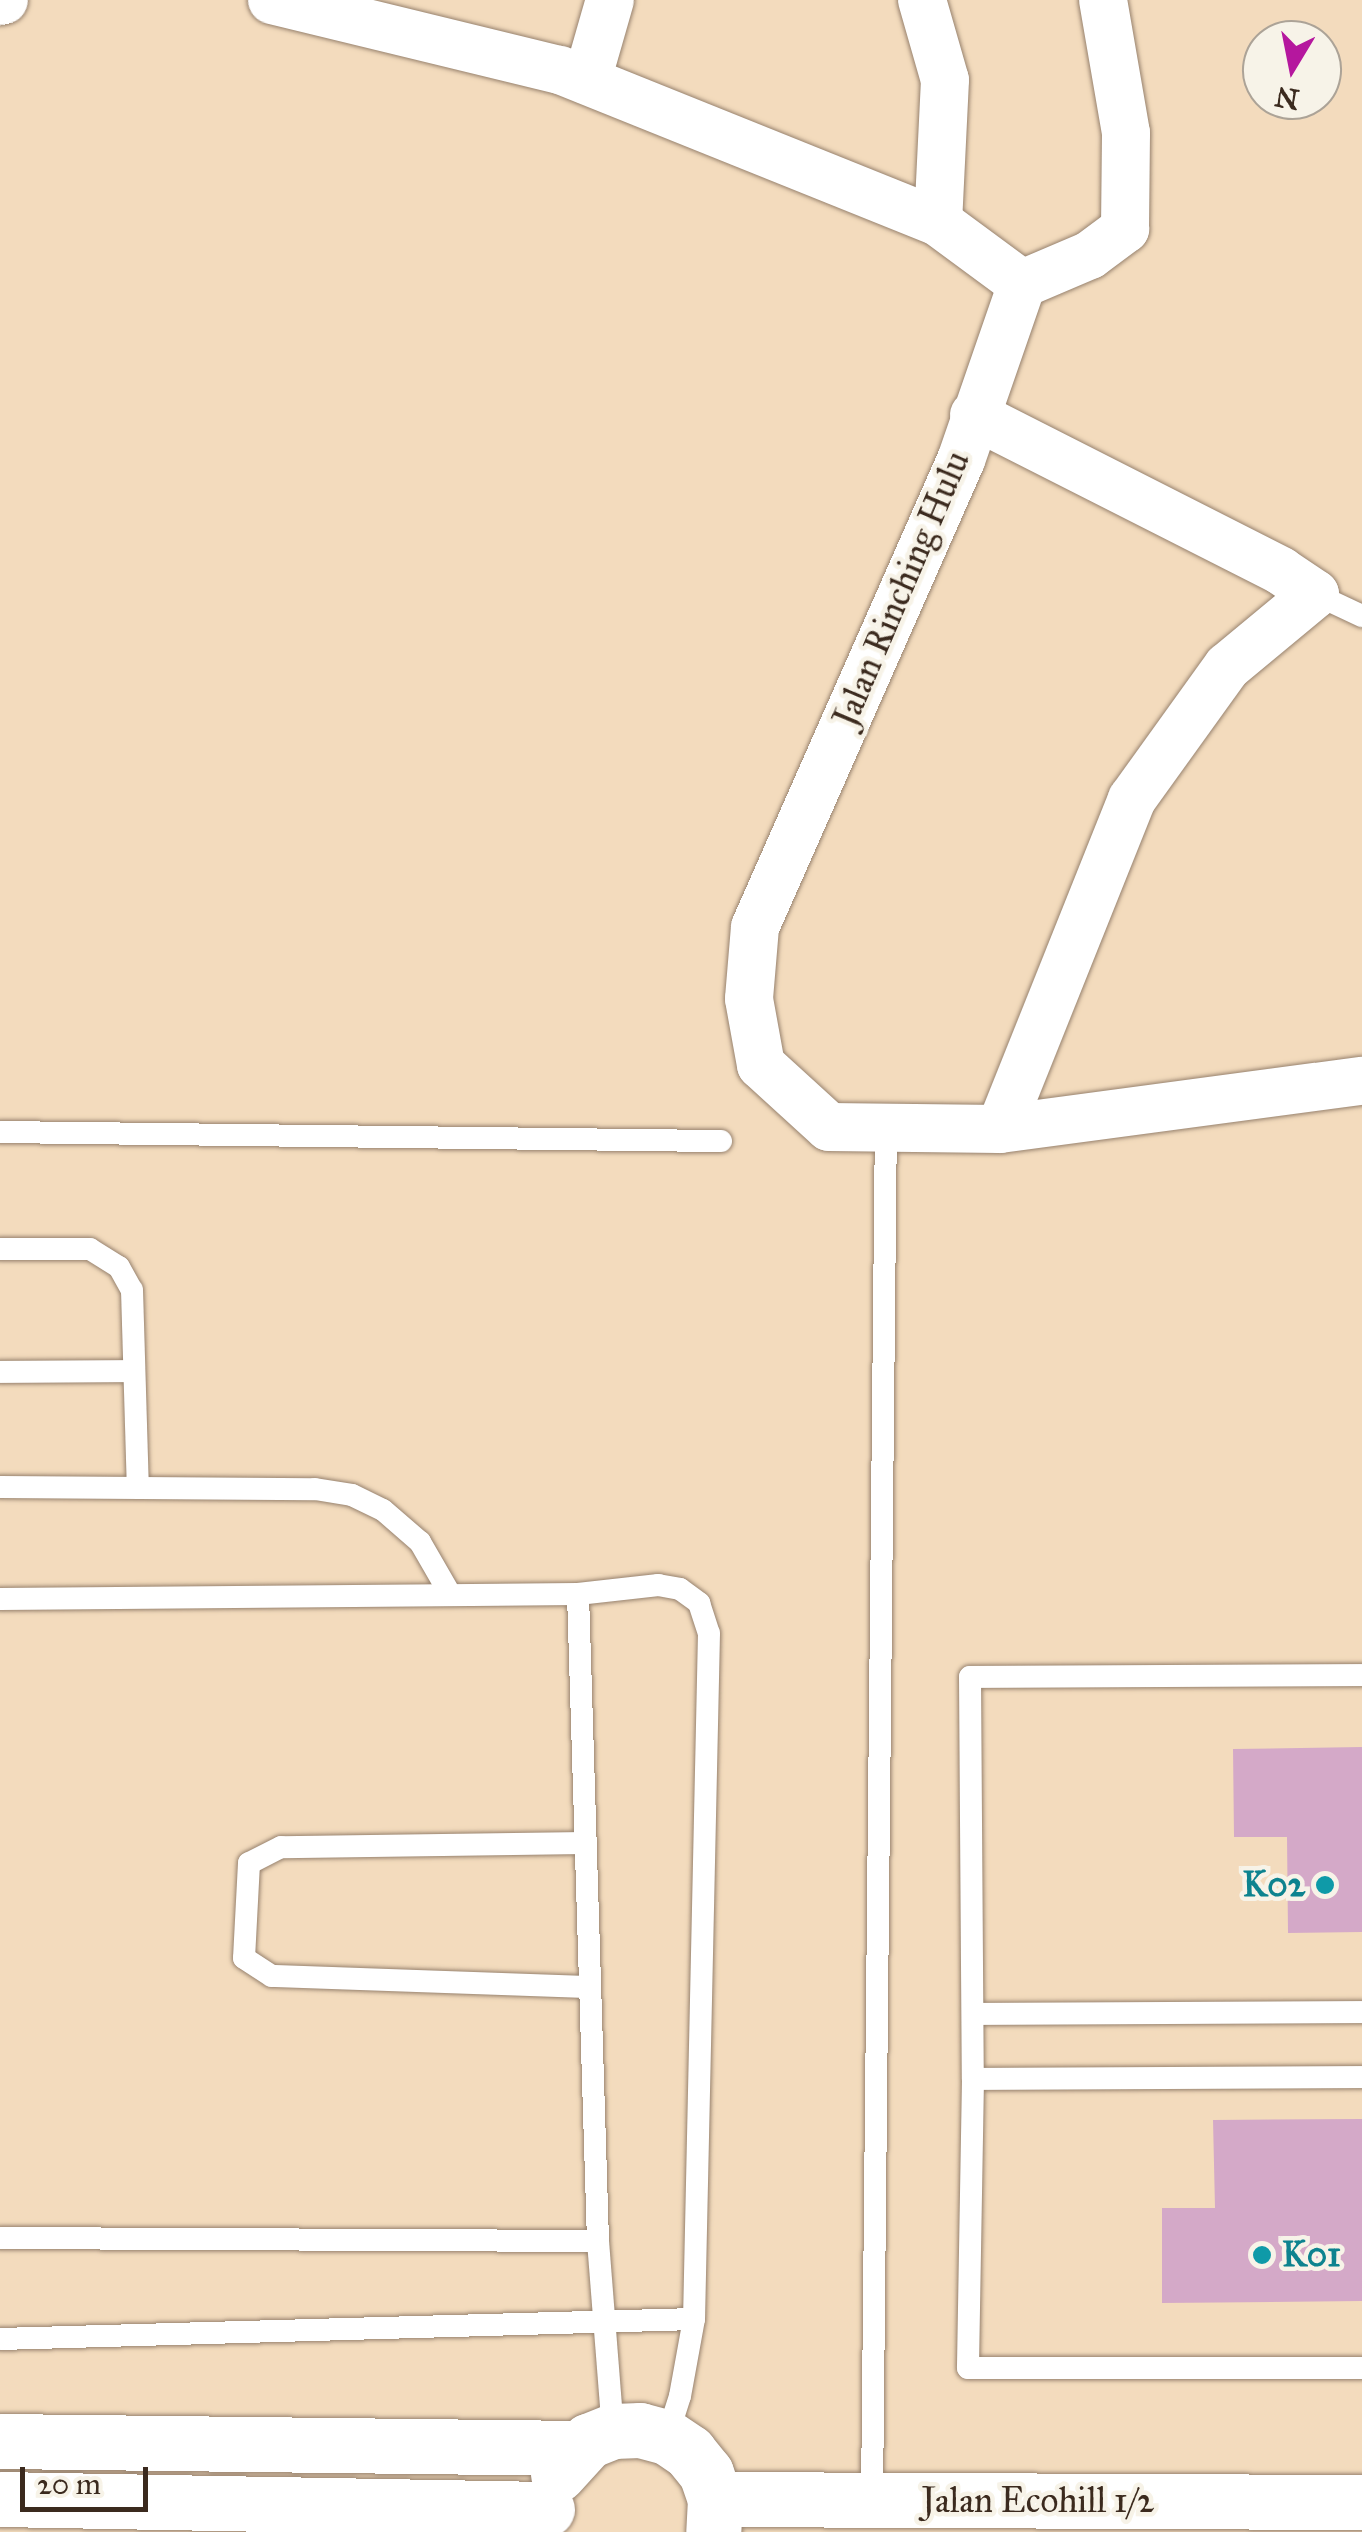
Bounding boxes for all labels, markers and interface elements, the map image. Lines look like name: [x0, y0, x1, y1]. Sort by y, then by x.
north arrow: [1242, 20, 1342, 120]
text: N: [1272, 79, 1302, 117]
street label: Jalan Rinching Hulu: [825, 445, 979, 733]
place label: K02: [1243, 1864, 1305, 1906]
marker: K02: [1314, 1874, 1336, 1896]
place label: K01: [1282, 2234, 1341, 2276]
marker: K01: [1251, 2244, 1273, 2266]
scale bar: [25, 2447, 152, 2509]
text: 20 m: [37, 2466, 101, 2502]
street label: Jalan Ecohill 1/2: [922, 2480, 1154, 2522]

